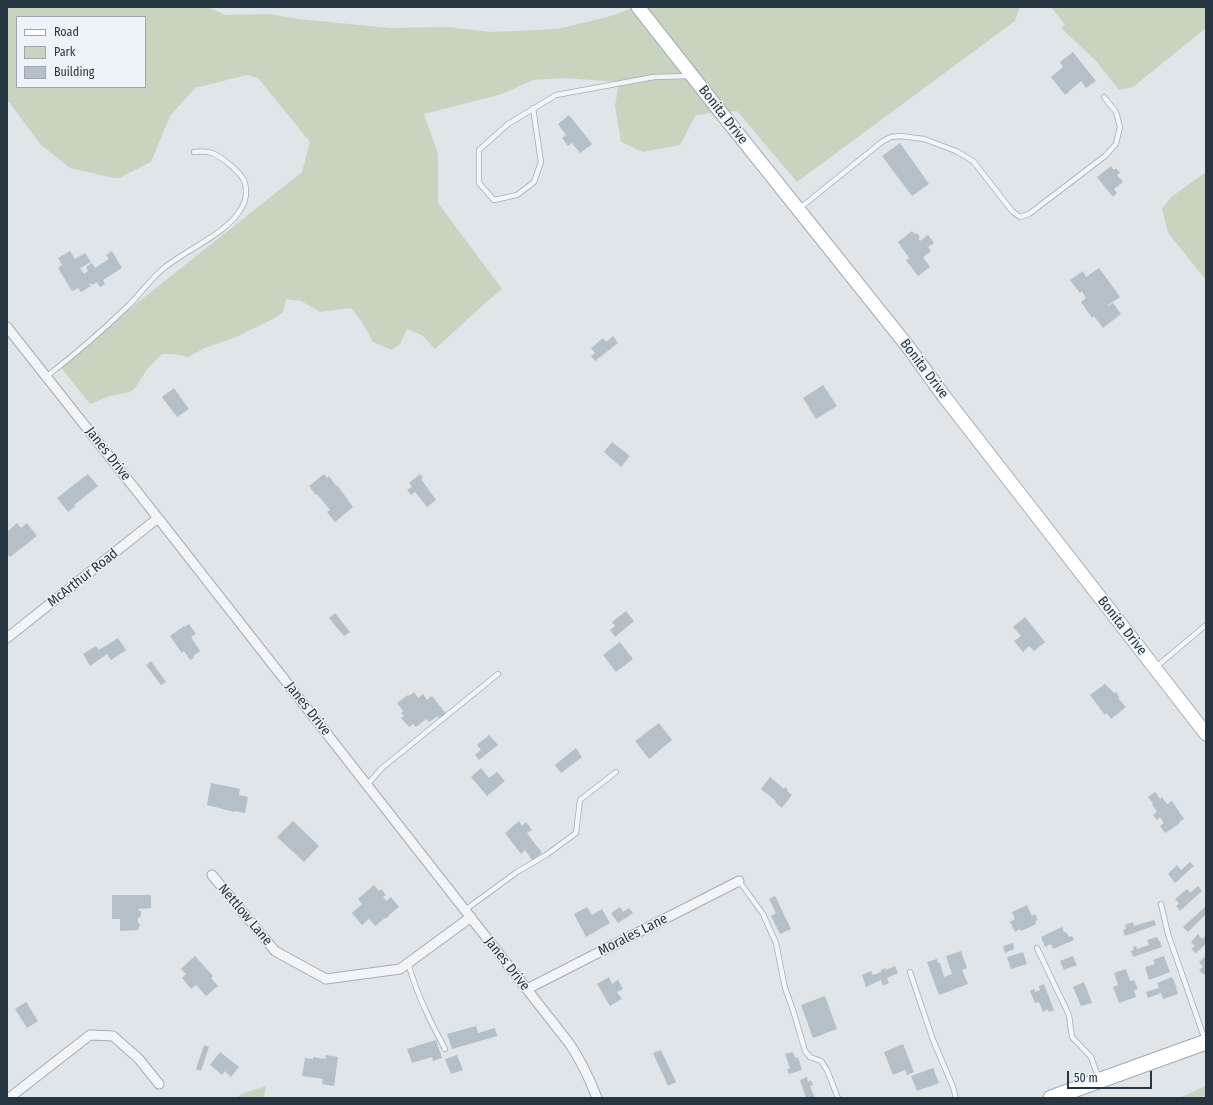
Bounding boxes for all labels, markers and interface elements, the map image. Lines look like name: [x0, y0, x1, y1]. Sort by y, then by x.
legend: [16, 16, 146, 88]
text: Road: [54, 25, 79, 39]
text: Park: [54, 45, 75, 59]
text: Building: [54, 65, 94, 79]
street label: Bonita Drive: [695, 82, 751, 148]
street label: Bonita Drive: [896, 336, 952, 402]
street label: Janes Drive: [82, 424, 134, 484]
street label: McArthur Road: [44, 545, 122, 611]
street label: Bonita Drive: [1094, 593, 1150, 659]
street label: Janes Drive: [282, 679, 334, 739]
street label: Nettlow Lane: [214, 881, 276, 949]
street label: Morales Lane: [596, 910, 670, 960]
street label: Janes Drive: [481, 934, 533, 994]
scale bar: [1069, 1063, 1154, 1089]
text: 50 m: [1074, 1071, 1098, 1085]

